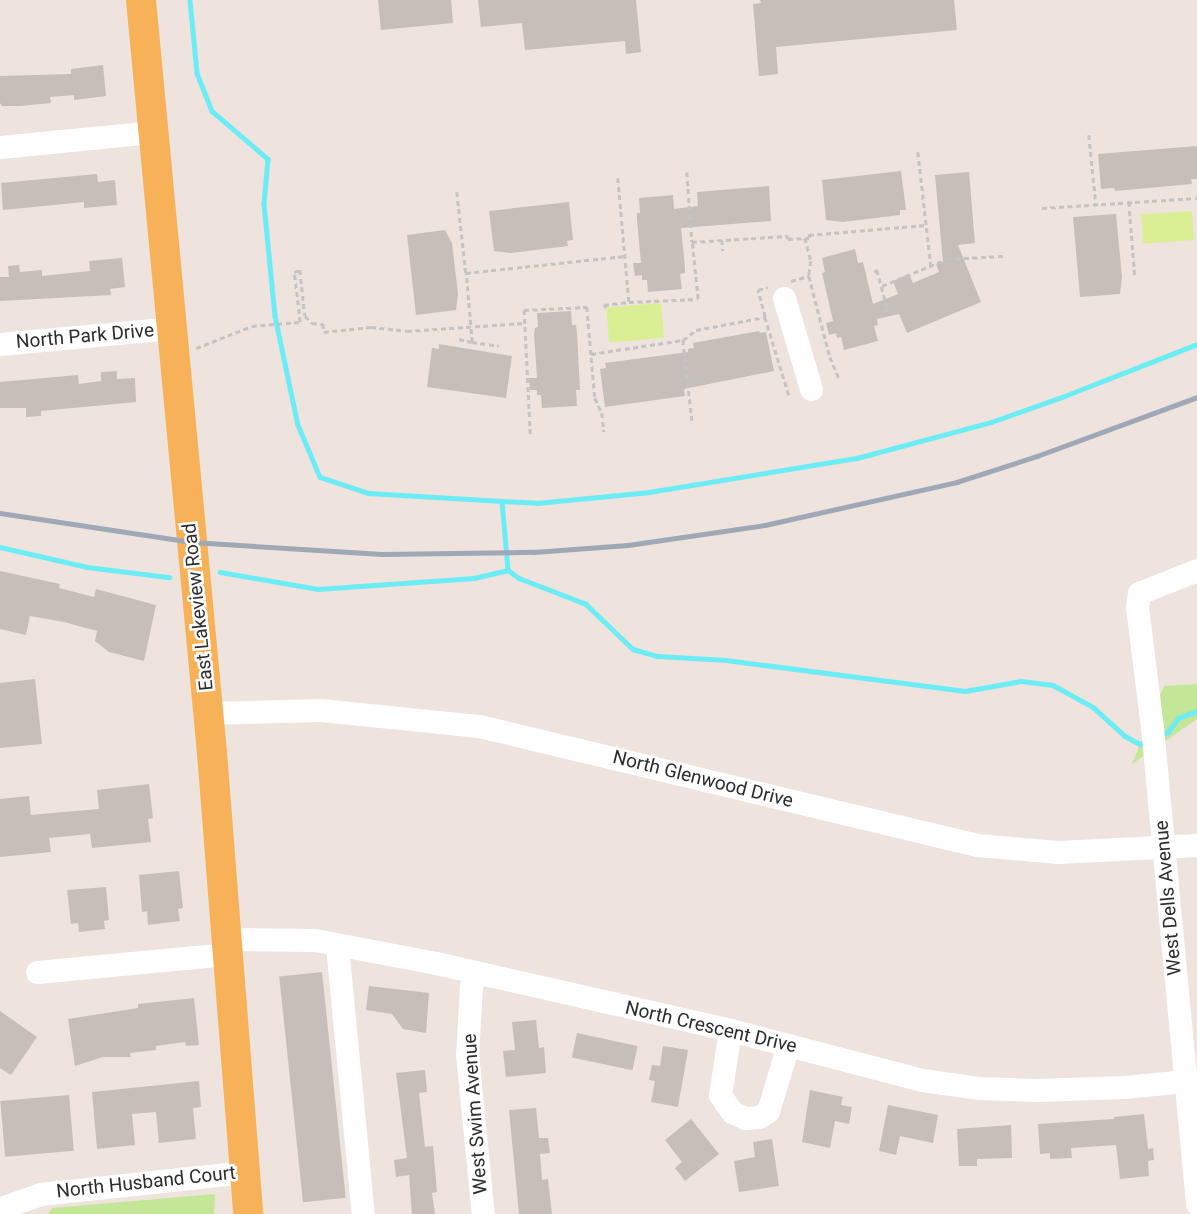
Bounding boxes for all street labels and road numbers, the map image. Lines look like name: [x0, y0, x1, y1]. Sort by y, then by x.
street label: North Park Drive: [15, 319, 155, 353]
street label: East Lakeview Road: [178, 522, 218, 692]
street label: North Glenwood Drive: [611, 746, 795, 812]
street label: West Dells Avenue: [1150, 819, 1186, 977]
street label: North Crescent Drive: [623, 996, 799, 1058]
street label: West Swim Avenue: [458, 1033, 492, 1195]
street label: North Husband Court: [55, 1161, 237, 1203]

